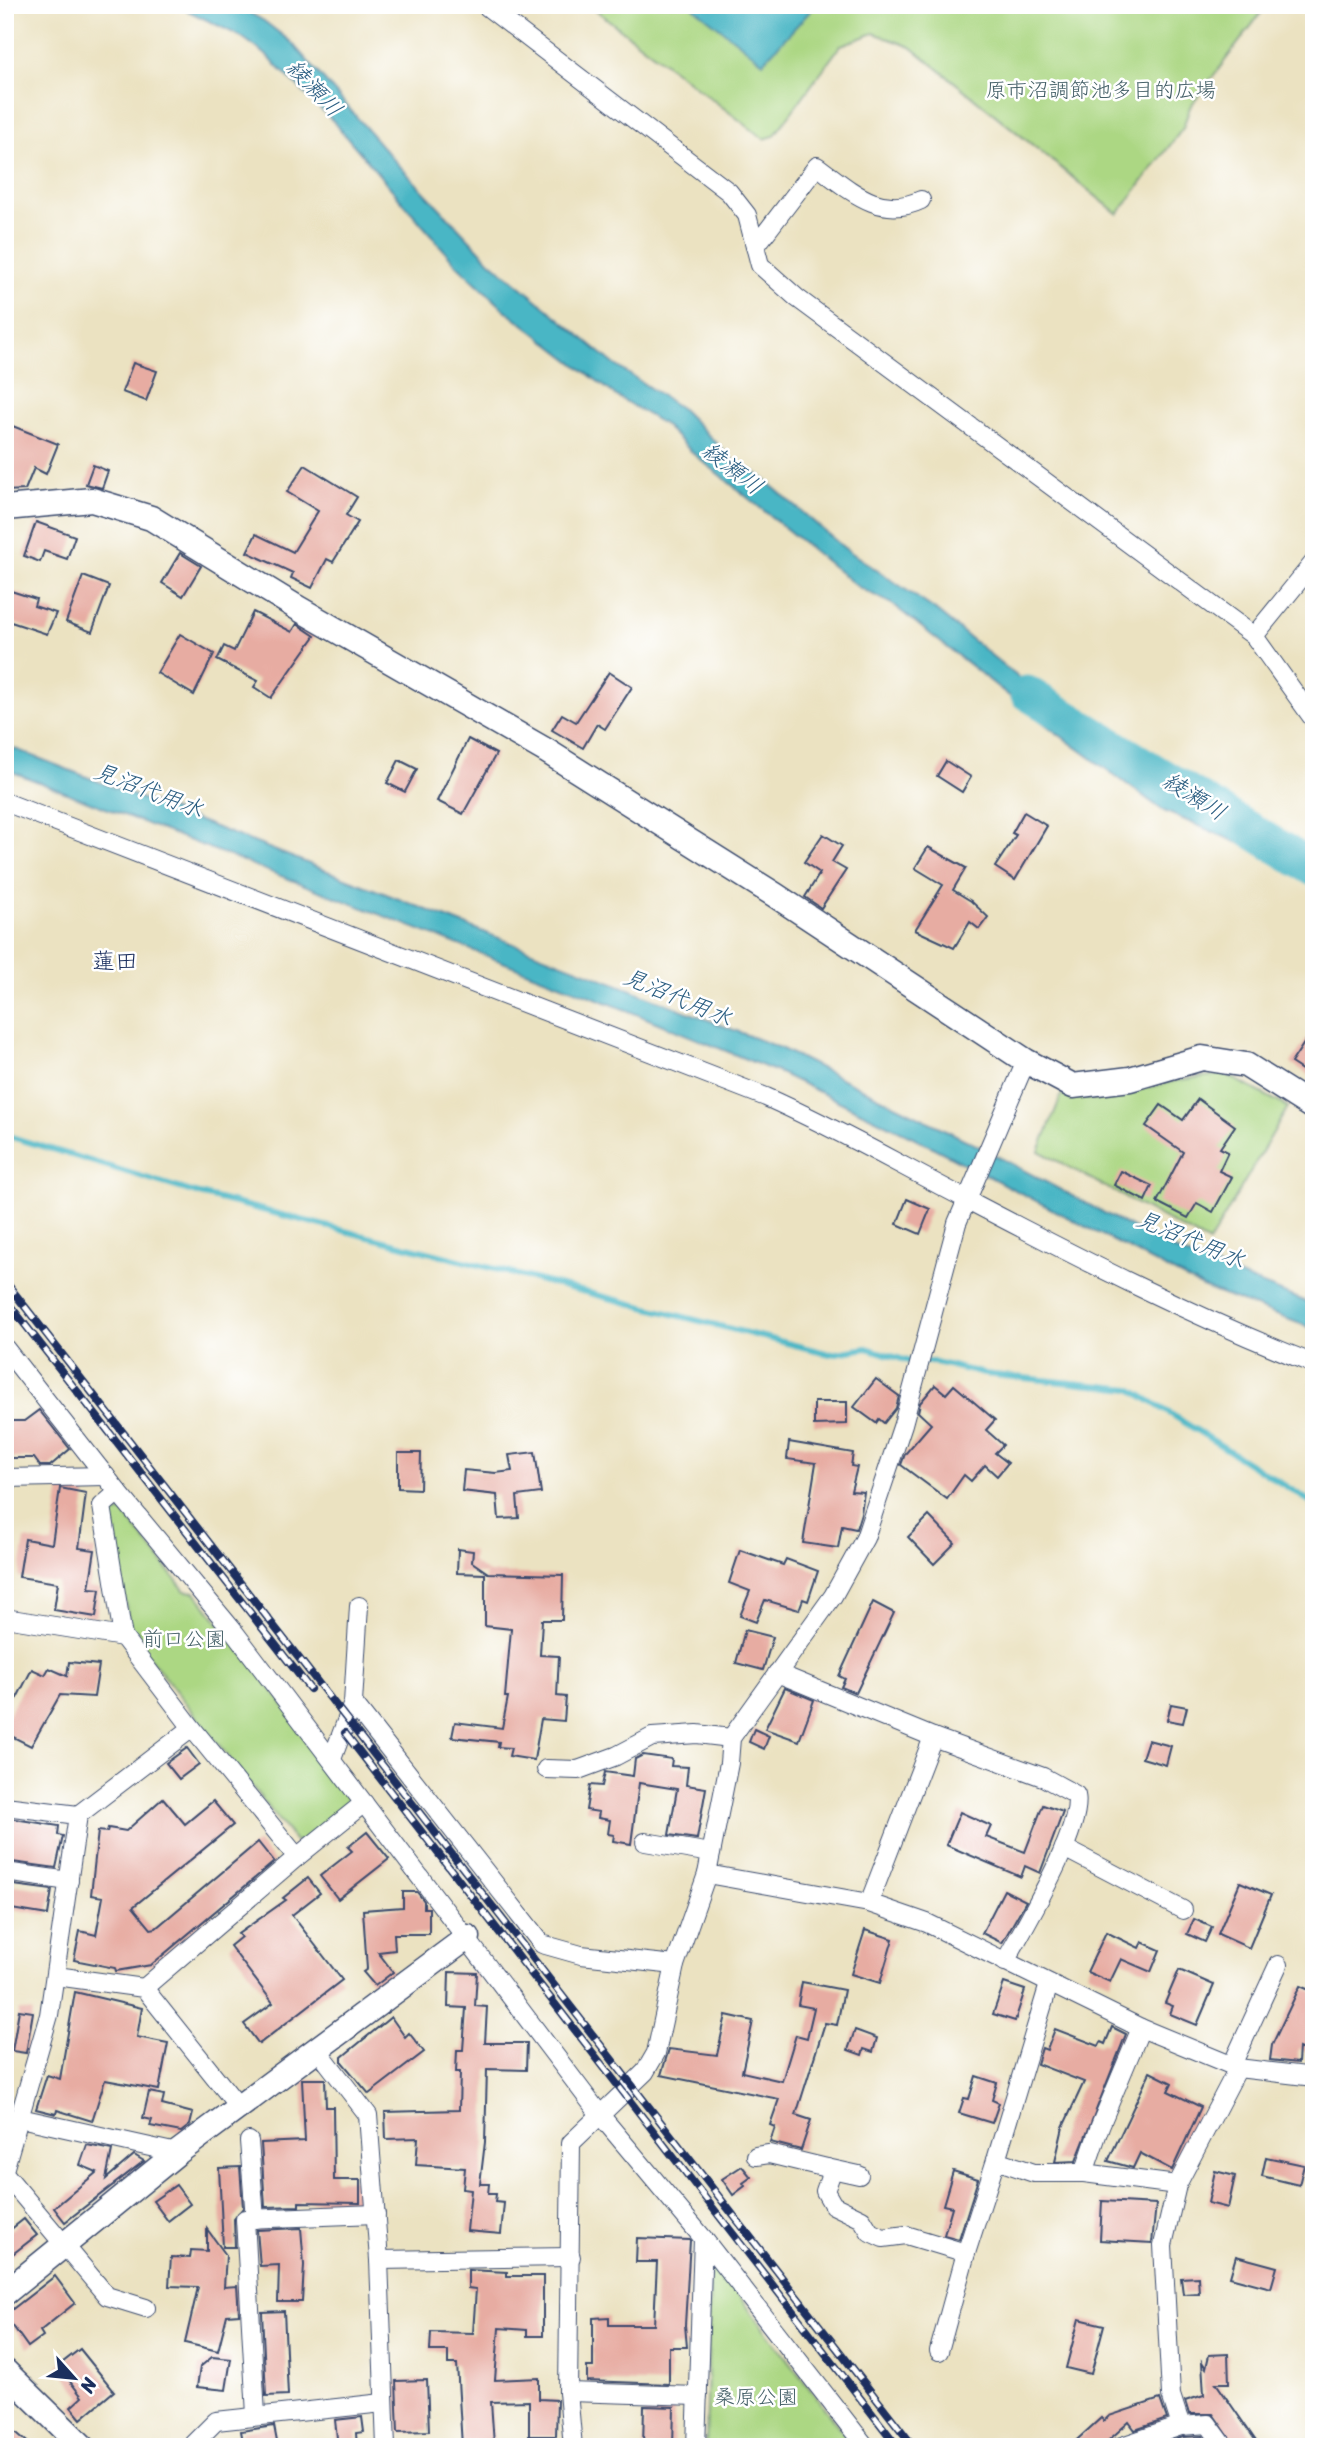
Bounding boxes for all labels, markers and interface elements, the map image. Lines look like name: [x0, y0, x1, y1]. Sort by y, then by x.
water label: 綾瀬川: [276, 49, 353, 128]
park label: 原市沼調節池多目的広場: [986, 71, 1217, 109]
water label: 綾瀬川: [693, 431, 772, 506]
water label: 見沼代用水: [88, 751, 210, 830]
water label: 綾瀬川: [1155, 761, 1235, 832]
district label: 蓮田: [92, 941, 138, 982]
water label: 見沼代用水: [617, 956, 739, 1039]
water label: 見沼代用水: [1130, 1198, 1252, 1281]
park label: 前口公園: [142, 1620, 226, 1658]
north arrow: [38, 2344, 108, 2414]
text: N: [71, 2371, 107, 2400]
park label: 桑原公園: [714, 2378, 798, 2416]

